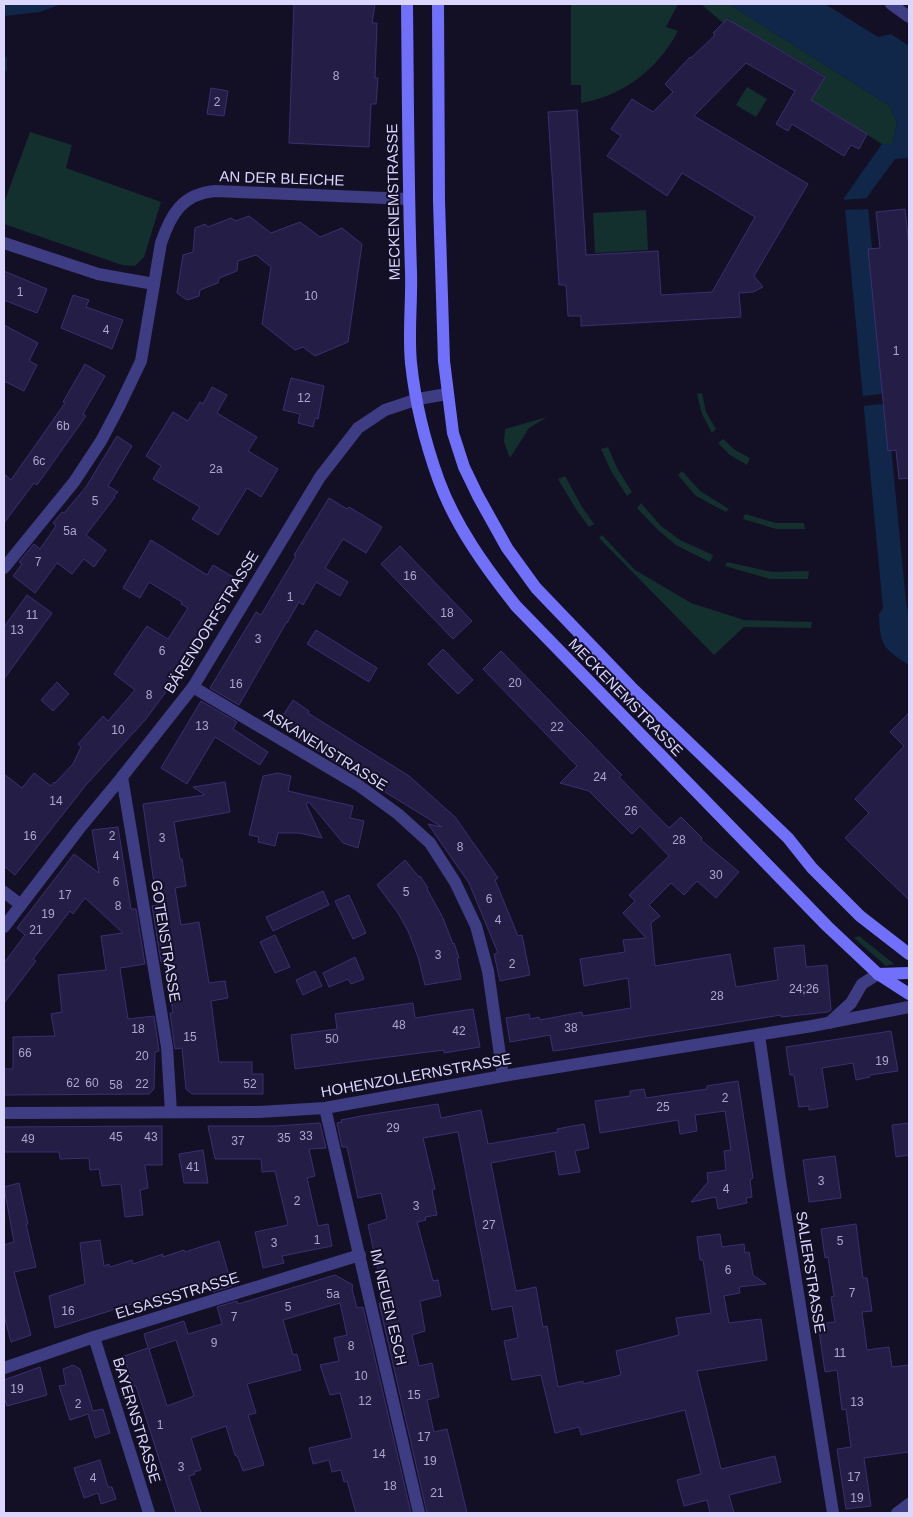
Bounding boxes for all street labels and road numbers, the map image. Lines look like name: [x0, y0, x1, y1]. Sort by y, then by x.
street label: MECKENEMSTRASSE: [383, 124, 403, 280]
street label: AN DER BLEICHE: [219, 167, 345, 189]
street label: BÄRENDORFSTRASSE: [160, 548, 262, 696]
street label: MECKENEMSTRASSE: [565, 635, 687, 759]
street label: ASKANENSTRASSE: [261, 704, 391, 794]
street label: GOTENSTRASSE: [148, 879, 184, 1003]
street label: HOHENZOLLERNSTRASSE: [319, 1050, 513, 1100]
street label: SALIERSTRASSE: [793, 1210, 829, 1334]
street label: IM NEUEN ESCH: [367, 1247, 411, 1367]
street label: ELSASSSTRASSE: [113, 1268, 241, 1322]
street label: BAYERNSTRASSE: [110, 1355, 164, 1485]

